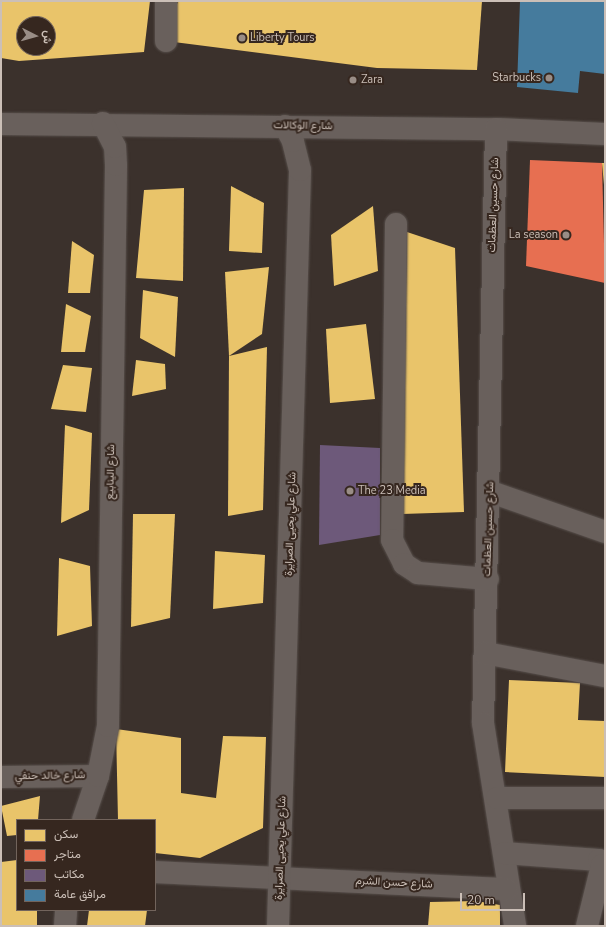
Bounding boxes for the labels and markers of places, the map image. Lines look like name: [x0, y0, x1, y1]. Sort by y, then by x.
place label: Liberty Tours: [250, 31, 315, 45]
marker: Liberty Tours: [237, 33, 247, 43]
place label: Starbucks: [492, 71, 541, 85]
place label: Zara: [361, 73, 383, 87]
marker: Starbucks: [544, 73, 554, 83]
marker: Zara: [348, 75, 358, 85]
place label: La season: [509, 228, 558, 242]
marker: La season: [561, 230, 571, 240]
place label: The 23 Media: [358, 484, 426, 498]
marker: The 23 Media: [345, 486, 355, 496]

